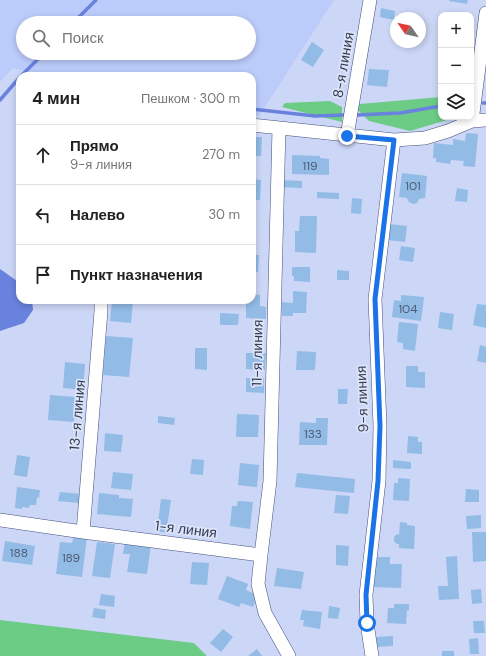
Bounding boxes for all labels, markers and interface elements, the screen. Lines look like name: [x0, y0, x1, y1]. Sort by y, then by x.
north arrow: [390, 12, 426, 48]
map controls: [438, 12, 474, 120]
button: +: [438, 12, 474, 48]
search box: [16, 16, 256, 60]
icon: search: [30, 27, 52, 49]
text: Поиск: [62, 28, 104, 48]
street label: 8-я линия: [328, 31, 358, 99]
button: −: [438, 48, 474, 84]
button: layers: [438, 84, 474, 120]
text: 4 мин: [32, 87, 80, 109]
text: Пешком · 300 m: [141, 90, 240, 107]
route end: [338, 127, 356, 145]
text: Прямо: [70, 136, 119, 156]
icon: ahead: [32, 144, 54, 166]
text: 270 m: [202, 146, 240, 163]
text: 9-я линия: [70, 156, 132, 173]
house number: 119: [302, 158, 318, 174]
house number: 101: [405, 178, 421, 194]
icon: left: [32, 204, 54, 226]
text: Налево: [70, 205, 125, 225]
text: 30 m: [208, 206, 240, 223]
icon: arrive: [32, 264, 54, 286]
text: Пункт назначения: [70, 265, 203, 285]
house number: 104: [398, 301, 418, 317]
street label: 11-я линия: [247, 319, 267, 387]
street label: 9-я линия: [352, 365, 372, 433]
street label: 13-я линия: [65, 379, 89, 451]
house number: 133: [304, 426, 322, 442]
street label: 1-я линия: [154, 516, 218, 542]
house number: 188: [10, 545, 28, 561]
house number: 189: [62, 550, 80, 566]
route start: [358, 614, 376, 632]

